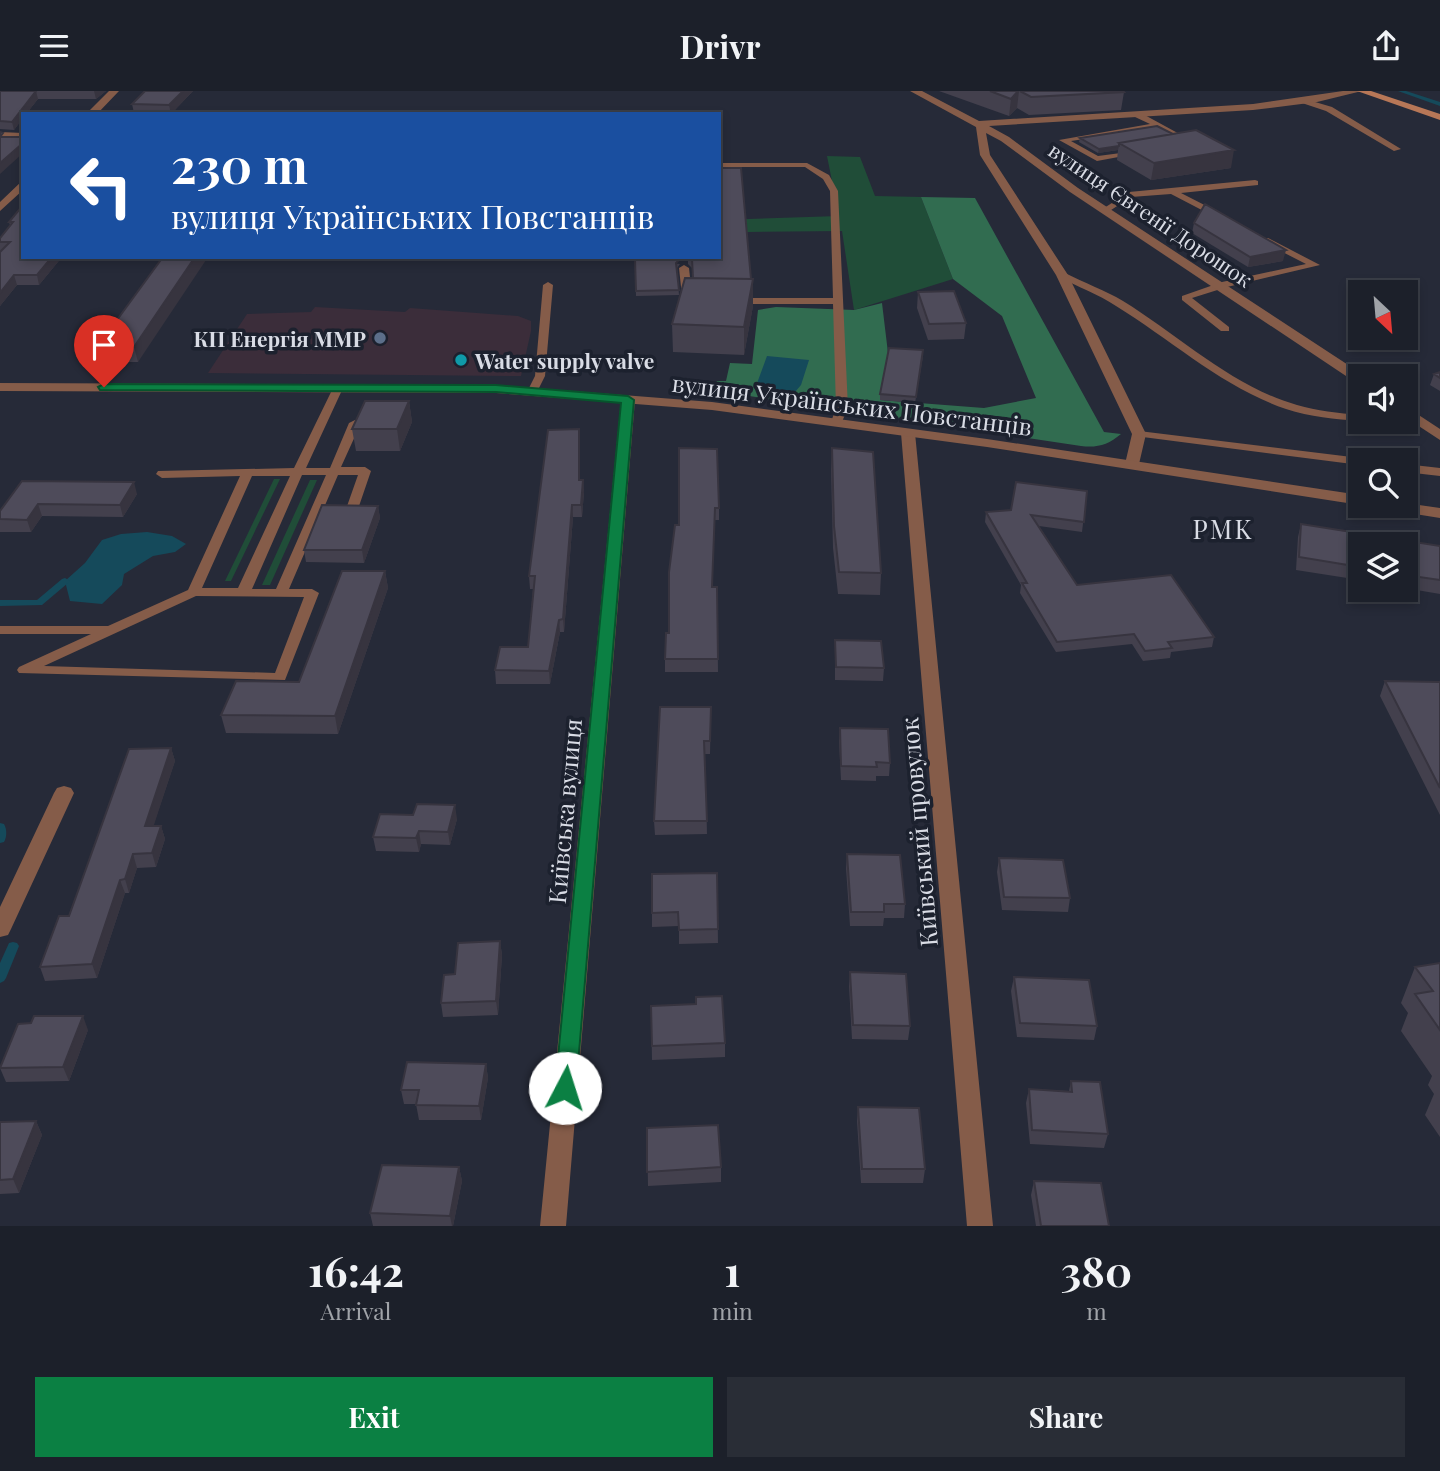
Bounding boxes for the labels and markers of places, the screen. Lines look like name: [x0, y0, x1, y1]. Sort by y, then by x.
pin: [74, 315, 134, 387]
place label: КП Енергія ММР: [193, 324, 367, 352]
marker: КП Енергія ММР: [372, 330, 388, 346]
place label: Water supply valve: [474, 346, 654, 374]
marker: Water supply valve: [453, 352, 469, 368]

